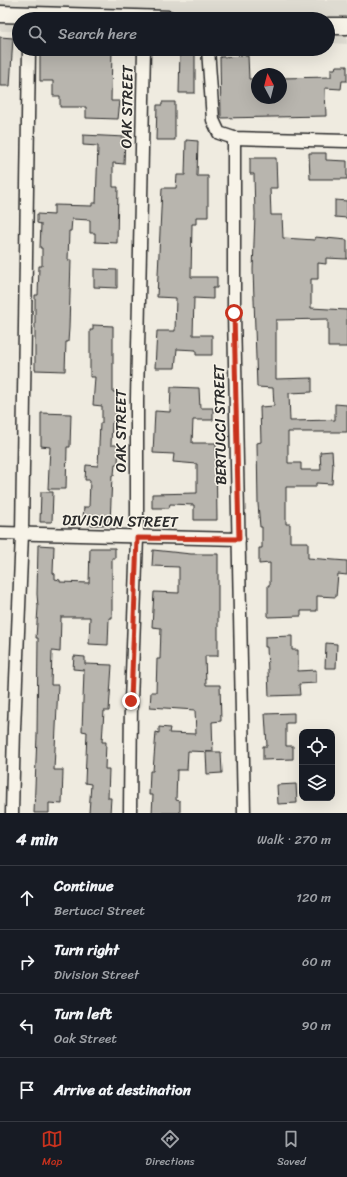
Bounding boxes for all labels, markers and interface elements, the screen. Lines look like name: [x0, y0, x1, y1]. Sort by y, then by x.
search box: [12, 12, 335, 56]
text: Search here: [58, 21, 137, 47]
icon: search: [26, 23, 48, 45]
street label: OAK STREET: [113, 64, 141, 149]
north arrow: [251, 68, 287, 104]
route start: [225, 304, 243, 322]
street label: BERTUCCI STREET: [206, 363, 234, 485]
street label: OAK STREET: [108, 388, 134, 473]
street label: DIVISION STREET: [62, 507, 179, 535]
route end: [122, 692, 140, 710]
map controls: [299, 729, 335, 801]
button: locate: [299, 729, 335, 765]
button: layers: [299, 765, 335, 801]
text: 4 min: [16, 824, 58, 854]
text: Walk · 270 m: [257, 828, 331, 851]
text: Continue: [54, 873, 114, 899]
text: 120 m: [296, 886, 331, 909]
icon: ahead: [16, 887, 38, 909]
text: Bertucci Street: [54, 899, 145, 922]
text: Turn right: [54, 937, 119, 963]
text: 60 m: [302, 950, 331, 973]
icon: right: [16, 951, 38, 973]
text: Division Street: [54, 963, 139, 986]
text: Turn left: [54, 1001, 112, 1027]
text: 90 m: [301, 1014, 331, 1037]
icon: left: [16, 1015, 38, 1037]
text: Oak Street: [54, 1027, 117, 1050]
text: Arrive at destination: [54, 1077, 191, 1103]
icon: arrive: [16, 1079, 38, 1101]
tab: Map: [41, 1128, 63, 1171]
tab: Directions: [145, 1128, 195, 1171]
tab: Saved: [277, 1128, 306, 1171]

